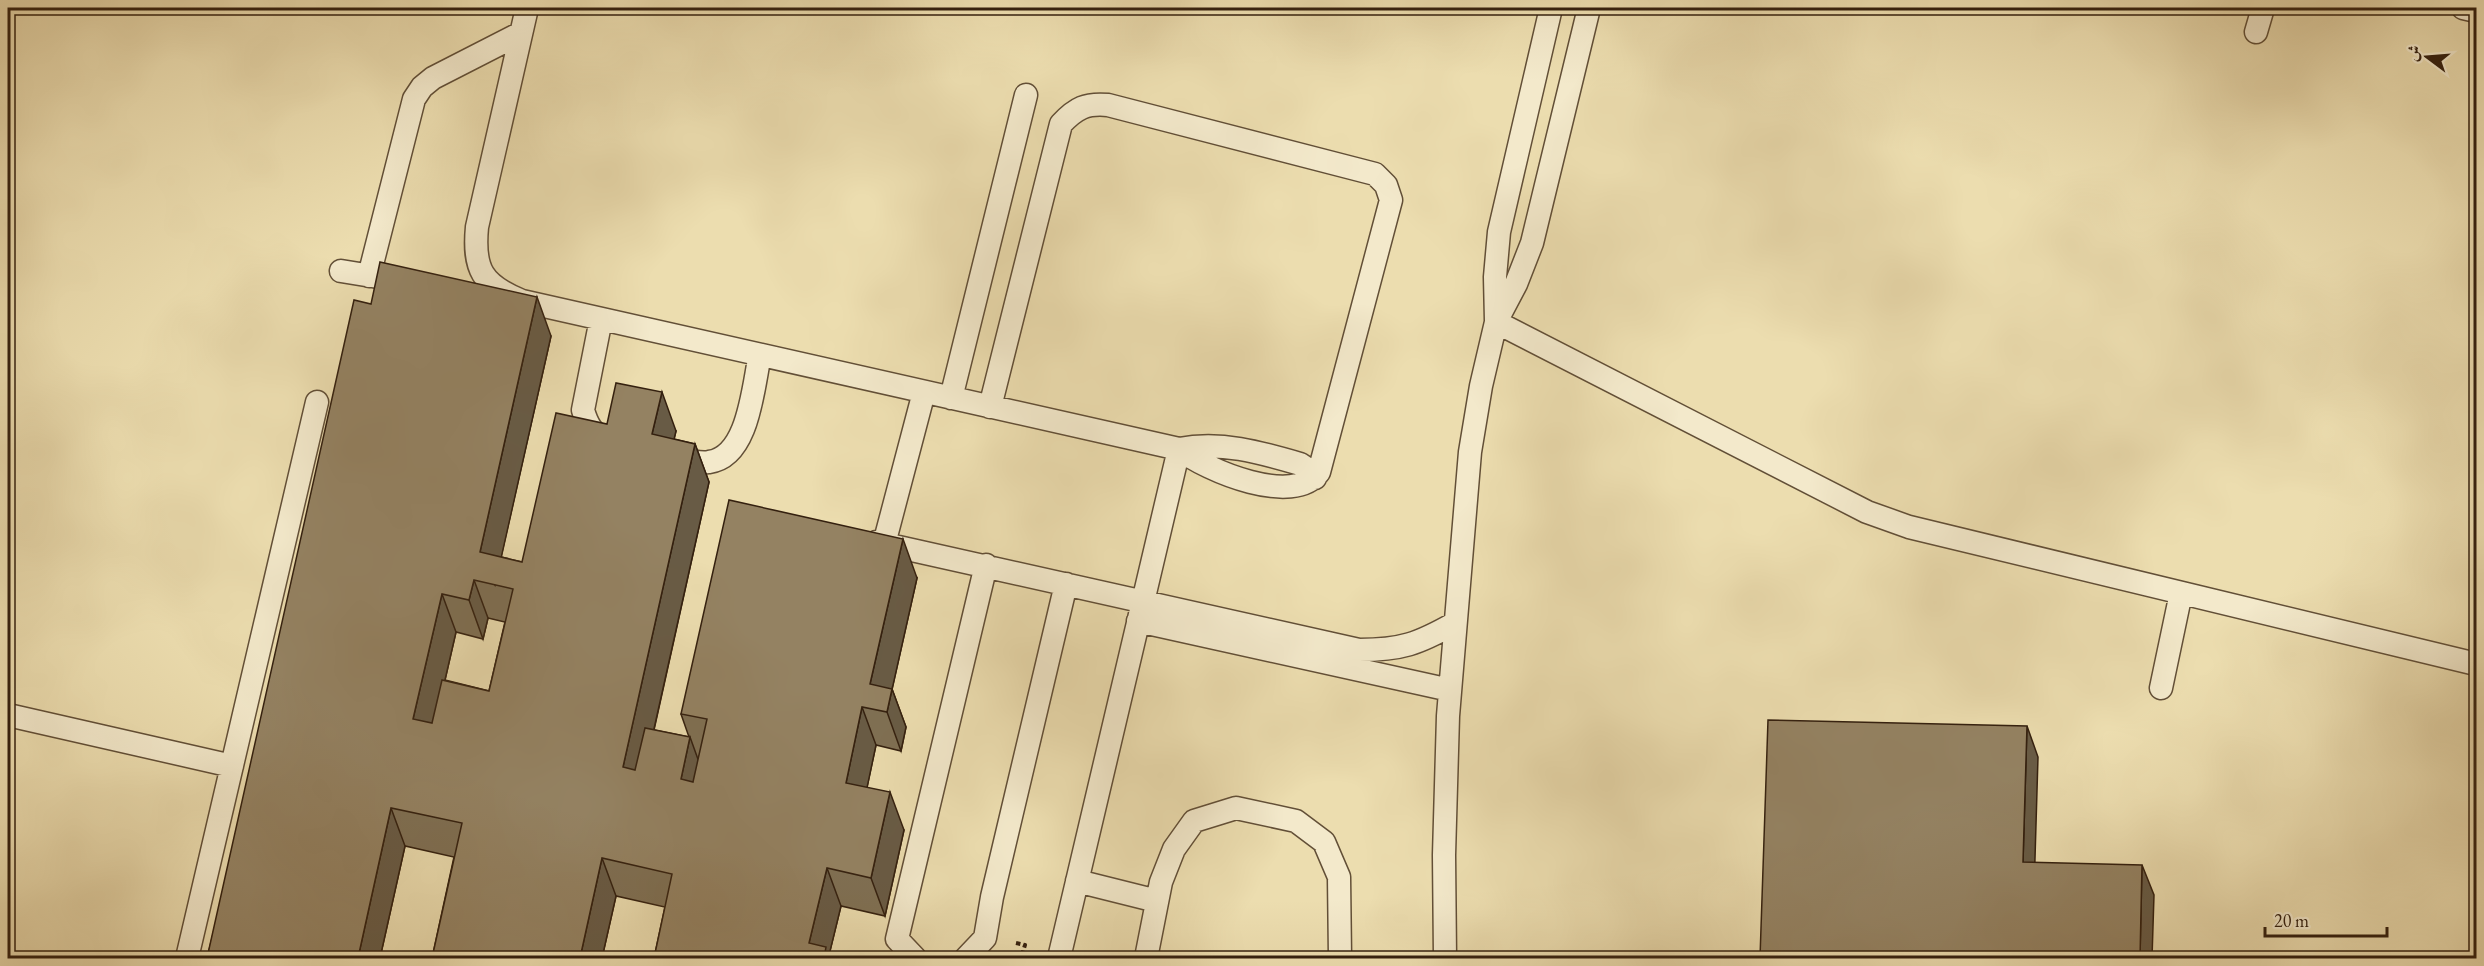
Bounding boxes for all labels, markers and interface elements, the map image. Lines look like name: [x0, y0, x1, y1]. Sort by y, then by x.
north arrow: [2397, 27, 2457, 87]
text: ش: [2401, 42, 2425, 64]
scale bar: [2265, 900, 2386, 938]
text: 20 m: [2274, 909, 2309, 932]

